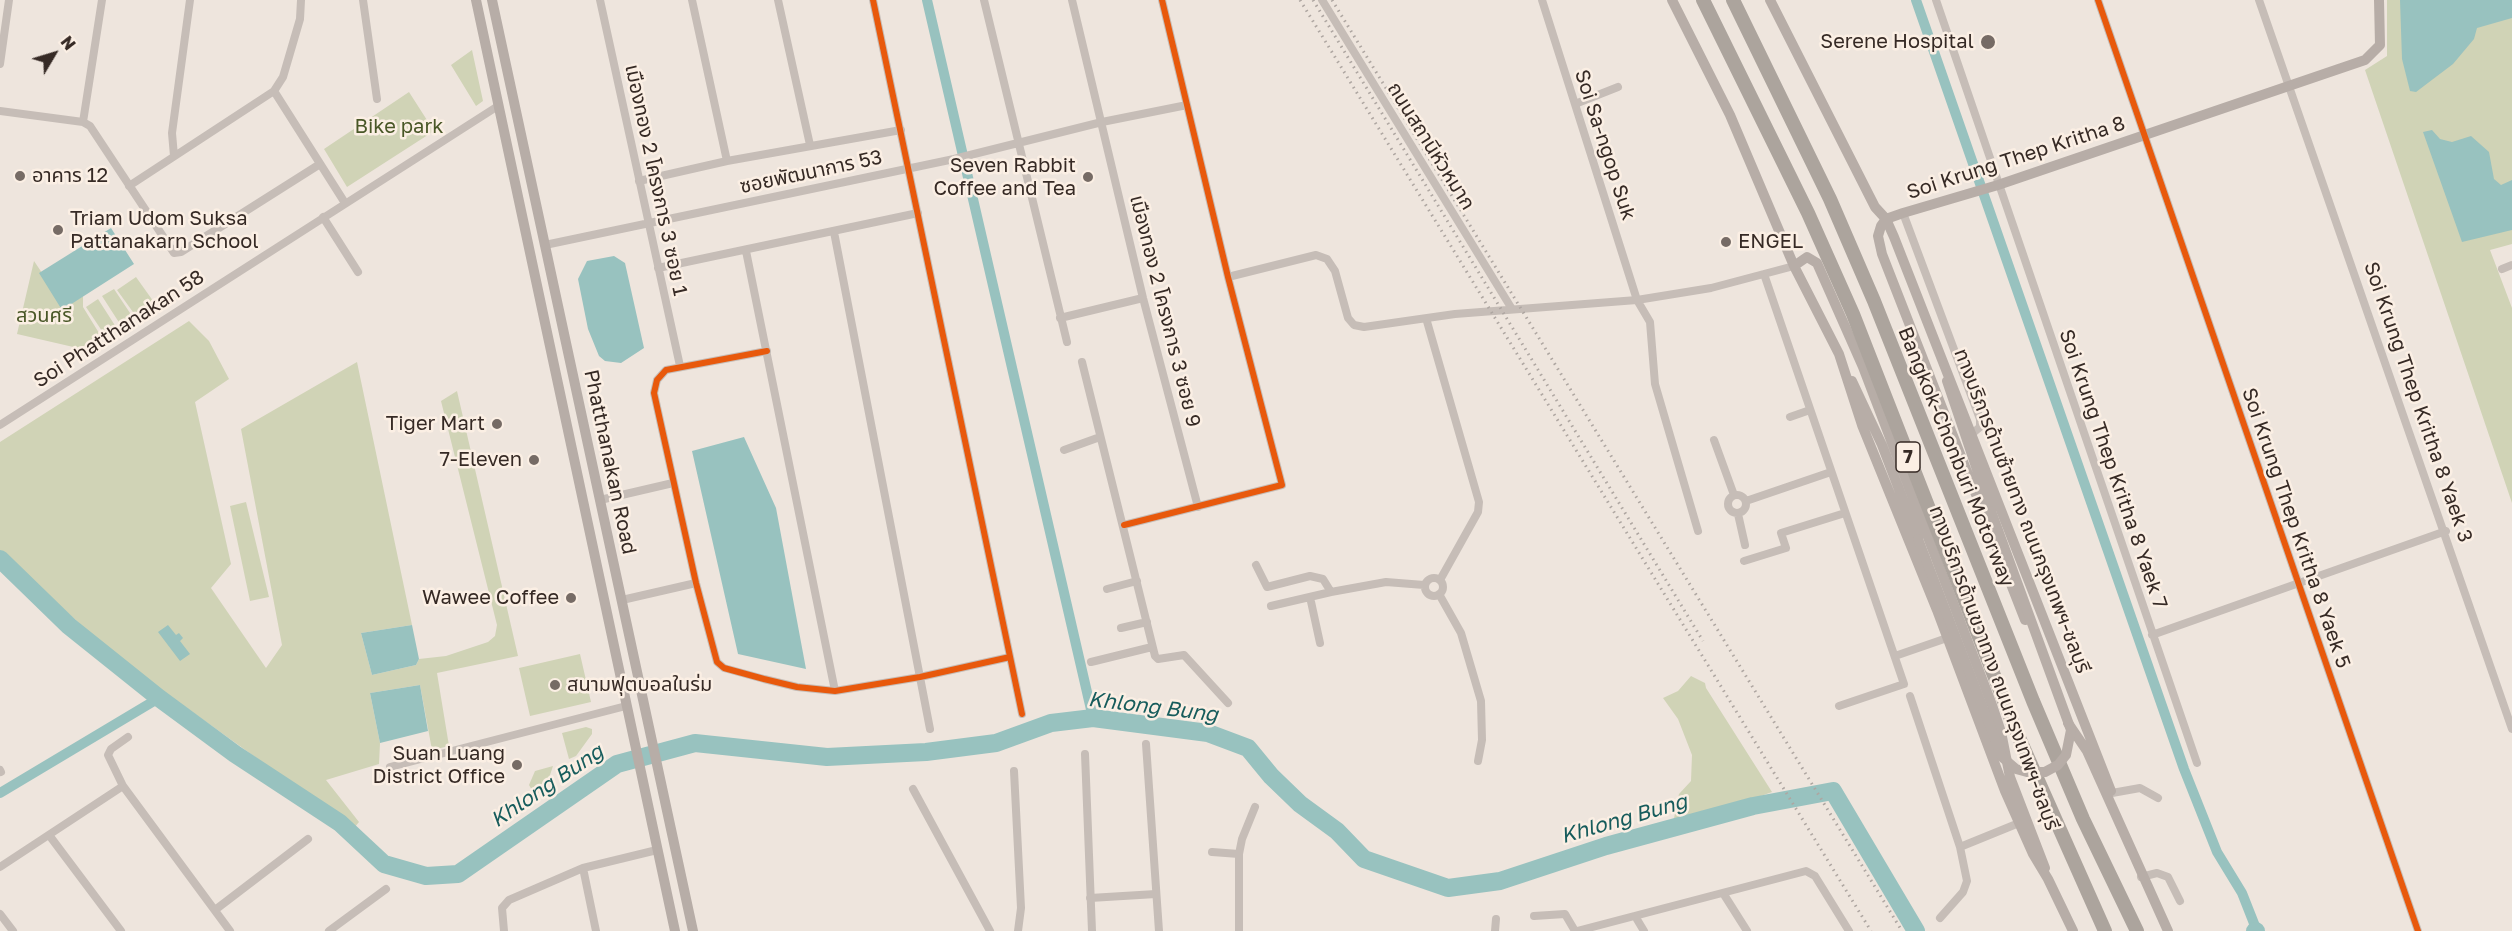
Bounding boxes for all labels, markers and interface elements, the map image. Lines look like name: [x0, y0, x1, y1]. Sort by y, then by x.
north arrow: [24, 24, 84, 84]
place label: Serene Hospital: [1820, 30, 1974, 54]
text: N: [57, 32, 80, 54]
marker: Serene Hospital: [1979, 33, 1997, 51]
street label: เมืองทอง 2 โครงการ 3 ซอย 1: [620, 62, 692, 298]
street label: Soi Sa-ngop Suk: [1569, 67, 1641, 223]
street label: ถนนสถานีหัวหมาก: [1382, 78, 1480, 214]
street label: Soi Krung Thep Kritha 8: [1904, 111, 2128, 205]
park label: Bike park: [355, 115, 443, 139]
street label: ซอยพัฒนาการ 53: [738, 145, 884, 199]
place label: Seven Rabbit Coffee and Tea: [933, 154, 1076, 201]
place label: อาคาร 12: [32, 164, 108, 188]
marker: อาคาร 12: [13, 169, 27, 183]
marker: Seven Rabbit Coffee and Tea: [1081, 170, 1095, 184]
street label: เมืองทอง 2 โครงการ 3 ซอย 9: [1125, 192, 1205, 430]
place label: Triam Udom Suksa Pattanakarn School: [70, 207, 259, 254]
marker: Triam Udom Suksa Pattanakarn School: [51, 223, 65, 237]
place label: ENGEL: [1738, 230, 1803, 254]
marker: ENGEL: [1719, 235, 1733, 249]
street label: Soi Krung Thep Kritha 8 Yaek 3: [2359, 259, 2477, 545]
street label: Soi Phatthanakan 58: [29, 265, 209, 393]
park label: สวนศรี: [16, 304, 72, 328]
street label: Bangkok-Chonburi Motorway: [1893, 323, 2019, 591]
street label: Soi Krung Thep Kritha 8 Yaek 7: [2054, 326, 2172, 612]
street label: ทางบริการด้านซ้ายทาง ถนนกรุงเทพฯ-ชลบุรี: [1949, 345, 2095, 677]
street label: Phatthanakan Road: [579, 367, 641, 557]
street label: Soi Krung Thep Kritha 8 Yaek 5: [2237, 385, 2355, 671]
place label: Tiger Mart: [386, 412, 485, 436]
marker: Tiger Mart: [490, 417, 504, 431]
road number: 7: [1896, 442, 1920, 472]
place label: 7-Eleven: [440, 448, 522, 472]
marker: 7-Eleven: [527, 453, 541, 467]
street label: ทางบริการด้านขวาทาง ถนนกรุงเทพฯ-ชลบุรี: [1924, 502, 2064, 834]
place label: Wawee Coffee: [422, 586, 559, 610]
marker: Wawee Coffee: [564, 591, 578, 605]
place label: สนามฟุตบอลในร่ม: [567, 673, 712, 697]
marker: สนามฟุตบอลในร่ม: [548, 678, 562, 692]
water label: Khlong Bung: [1087, 687, 1219, 727]
water label: Khlong Bung: [486, 739, 608, 833]
place label: Suan Luang District Office: [373, 742, 505, 789]
marker: Suan Luang District Office: [510, 758, 524, 772]
water label: Khlong Bung: [1558, 789, 1690, 849]

